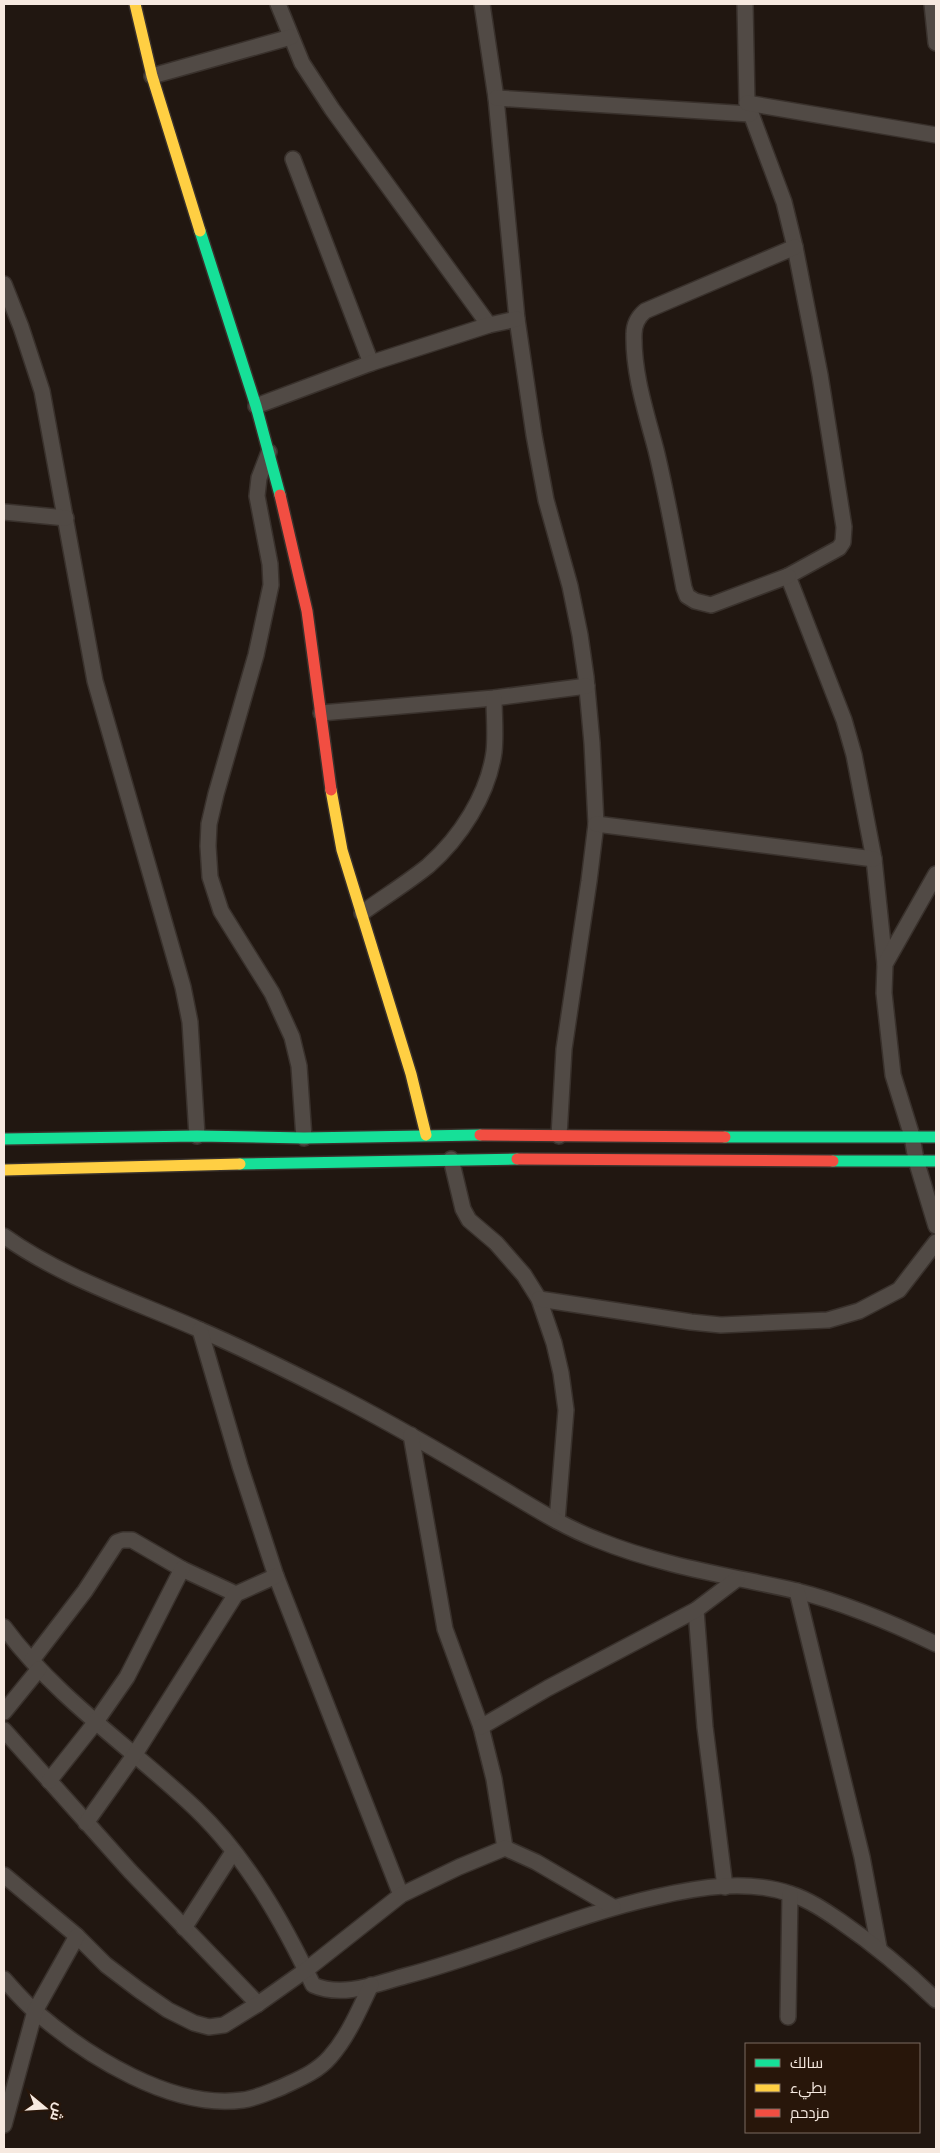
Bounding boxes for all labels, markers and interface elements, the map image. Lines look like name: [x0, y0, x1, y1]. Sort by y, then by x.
legend: [745, 2043, 920, 2133]
text: سالك: [790, 2054, 823, 2072]
text: بطيء: [790, 2079, 827, 2100]
north arrow: [20, 2083, 70, 2133]
text: ش: [46, 2101, 68, 2123]
text: مزدحم: [790, 2104, 830, 2123]

